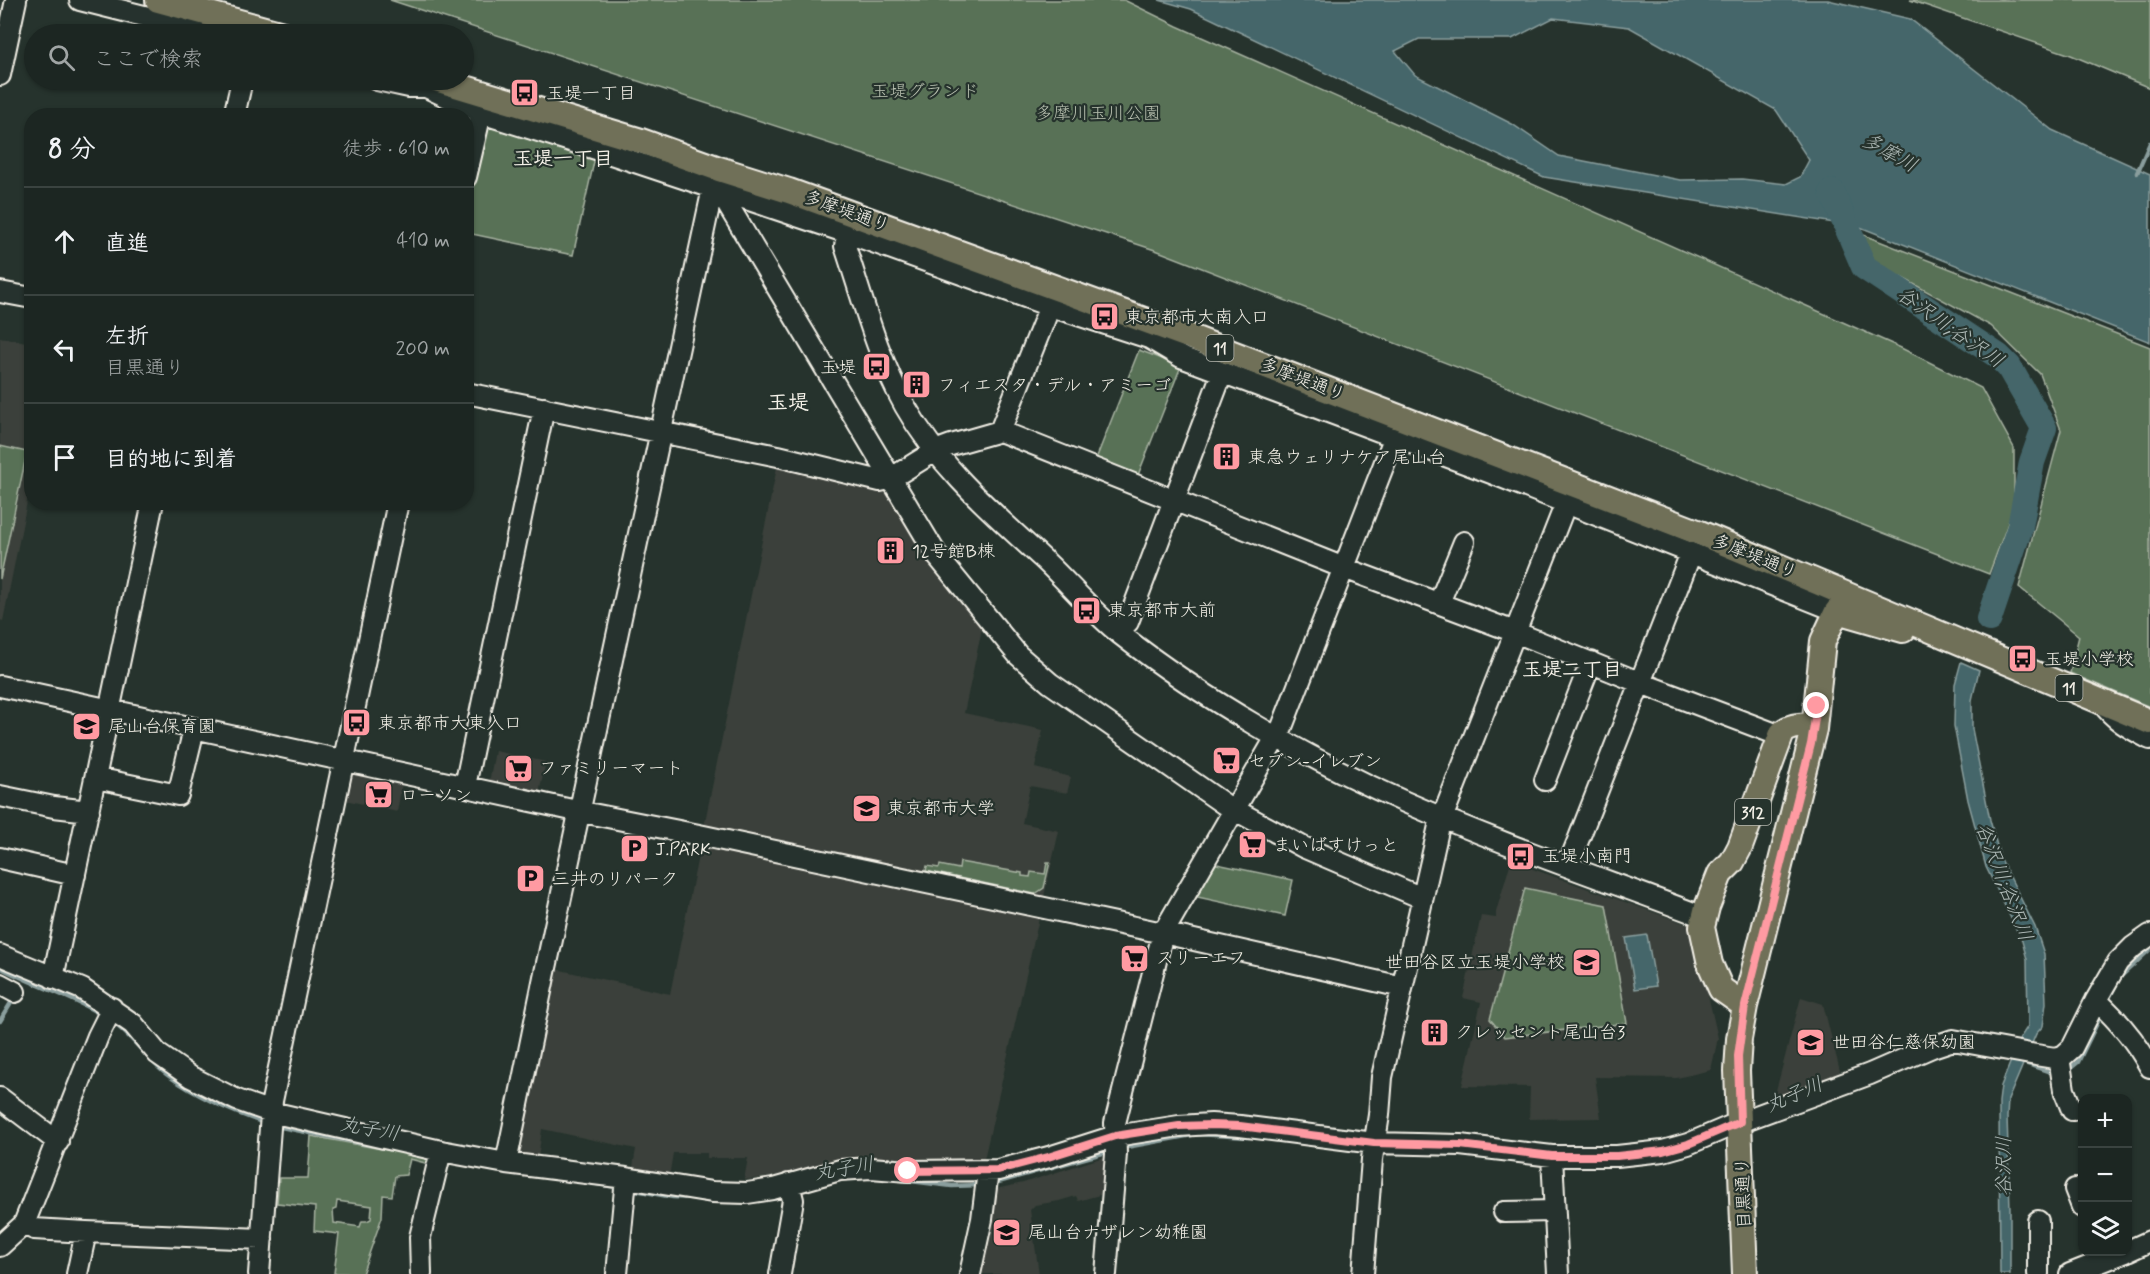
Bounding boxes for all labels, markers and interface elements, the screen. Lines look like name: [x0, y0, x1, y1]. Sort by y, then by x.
search box: [24, 24, 474, 90]
icon: search: [45, 41, 78, 74]
text: ここで検索: [93, 46, 203, 74]
bus stop icon: 玉堤一丁目: [509, 77, 541, 109]
park label: 玉堤グランド: [871, 80, 979, 104]
place label: 玉堤一丁目: [546, 82, 636, 106]
park label: 多摩川玉川公園: [1035, 102, 1161, 126]
water label: 多摩川: [1856, 127, 1922, 180]
text: 8 分: [48, 133, 96, 167]
text: 徒歩 · 610 m: [342, 136, 450, 163]
district label: 玉堤一丁目: [513, 146, 613, 173]
street label: 多摩堤通り: [800, 185, 893, 239]
icon: ahead: [48, 225, 81, 258]
text: 410 m: [396, 228, 450, 255]
text: 直進: [105, 230, 149, 258]
water label: 谷沢川;谷沢川: [1891, 281, 2009, 375]
bus stop icon: 東京都市大南入口: [1088, 301, 1120, 333]
place label: 東京都市大南入口: [1125, 306, 1269, 330]
text: 左折: [105, 323, 149, 351]
icon: left: [48, 333, 81, 366]
road number: 11: [1206, 335, 1234, 361]
text: 200 m: [395, 336, 450, 363]
bus stop icon: 玉堤: [861, 351, 893, 383]
street label: 多摩堤通り: [1256, 353, 1349, 407]
text: 目黒通り: [105, 355, 185, 382]
place label: 玉堤: [820, 356, 856, 380]
building icon: フィエスタ・デル・アミーゴ: [901, 369, 933, 401]
place label: フィエスタ・デル・アミーゴ: [938, 374, 1171, 398]
district label: 玉堤: [767, 389, 809, 417]
icon: arrive: [48, 441, 81, 474]
building icon: 東急ウェリナケア尾山台: [1211, 441, 1243, 473]
text: 目的地に到着: [105, 446, 237, 474]
place label: 東急ウェリナケア尾山台: [1248, 446, 1446, 470]
street label: 多摩堤通り: [1708, 529, 1801, 585]
building icon: 12号館B棟: [875, 535, 907, 567]
place label: 12号館B棟: [912, 540, 995, 564]
bus stop icon: 東京都市大前: [1071, 594, 1103, 626]
place label: 東京都市大前: [1108, 599, 1216, 623]
bus stop icon: 玉堤小学校: [2007, 643, 2039, 675]
place label: 玉堤小学校: [2044, 648, 2134, 672]
district label: 玉堤二丁目: [1522, 657, 1622, 684]
road number: 11: [2056, 675, 2082, 701]
route end: [1803, 692, 1829, 718]
bus stop icon: 東京都市大東入口: [341, 707, 373, 739]
school or university icon: 尾山台保育園: [71, 710, 103, 742]
place label: 東京都市大東入口: [378, 712, 522, 736]
place label: 尾山台保育園: [108, 715, 216, 739]
supermarket icon: セブン-イレブン: [1211, 745, 1243, 777]
place label: セブン-イレブン: [1248, 750, 1382, 774]
supermarket icon: ファミリーマート: [502, 752, 534, 784]
place label: ファミリーマート: [539, 757, 683, 781]
supermarket icon: ローソン: [363, 779, 395, 811]
place label: ローソン: [400, 784, 472, 808]
school or university icon: 東京都市大学: [850, 792, 882, 824]
place label: 東京都市大学: [887, 797, 995, 821]
road number: 312: [1735, 799, 1771, 825]
water label: 谷沢川;谷沢川: [1969, 820, 2039, 946]
supermarket icon: まいばすけっと: [1236, 829, 1268, 861]
parking icon: J.PARK: [618, 833, 650, 865]
place label: まいばすけっと: [1273, 834, 1399, 858]
place label: J.PARK: [655, 838, 711, 862]
bus stop icon: 玉堤小南門: [1505, 840, 1537, 872]
place label: 玉堤小南門: [1542, 845, 1632, 869]
parking icon: 三井のリパーク: [515, 863, 547, 895]
place label: 三井のリパーク: [552, 868, 678, 892]
supermarket icon: スリーエフ: [1119, 942, 1151, 974]
school or university icon: 世田谷区立玉堤小学校: [1570, 946, 1602, 978]
place label: スリーエフ: [1156, 947, 1246, 971]
place label: 世田谷区立玉堤小学校: [1385, 951, 1565, 975]
building icon: クレッセント尾山台3: [1418, 1016, 1450, 1048]
place label: クレッセント尾山台3: [1455, 1021, 1625, 1045]
school or university icon: 世田谷仁慈保幼園: [1795, 1026, 1827, 1058]
place label: 世田谷仁慈保幼園: [1832, 1031, 1976, 1055]
water label: 丸子川: [1762, 1071, 1827, 1120]
map controls: [2078, 1094, 2132, 1256]
button: +: [2078, 1094, 2132, 1148]
water label: 丸子川: [338, 1111, 402, 1148]
water label: 谷沢川: [1991, 1136, 2018, 1196]
button: −: [2078, 1148, 2132, 1202]
water label: 丸子川: [812, 1151, 876, 1188]
route start: [894, 1157, 920, 1183]
street label: 目黒通り: [1731, 1157, 1757, 1229]
button: layers: [2078, 1202, 2132, 1256]
school or university icon: 尾山台ナザレン幼稚園: [991, 1216, 1023, 1248]
place label: 尾山台ナザレン幼稚園: [1028, 1221, 1208, 1245]

